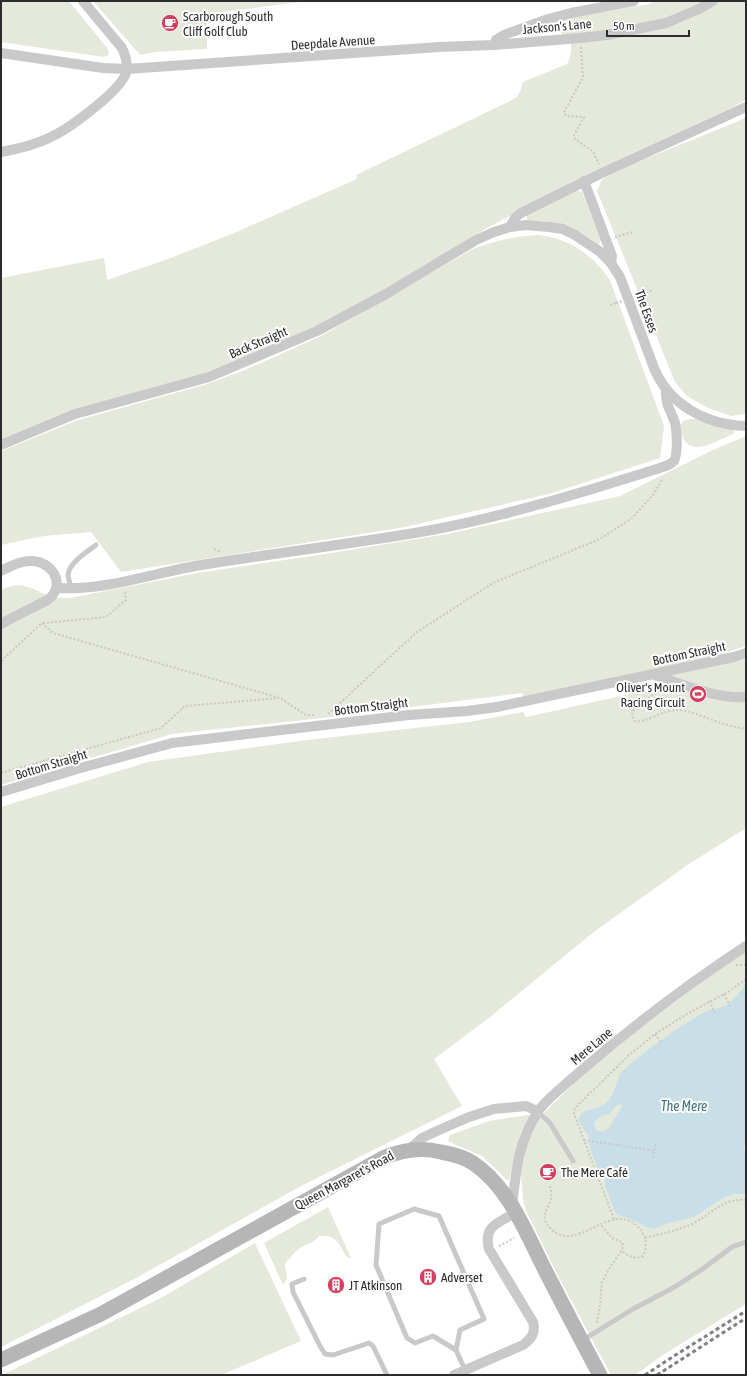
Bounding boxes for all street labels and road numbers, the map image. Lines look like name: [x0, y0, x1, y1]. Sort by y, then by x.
street label: Jackson's Lane: [522, 16, 592, 37]
street label: Deepdale Avenue: [290, 32, 376, 53]
street label: The Esses: [632, 288, 661, 335]
street label: Back Straight: [227, 323, 290, 361]
street label: Bottom Straight: [651, 638, 727, 669]
street label: Bottom Straight: [333, 694, 409, 718]
street label: Bottom Straight: [13, 746, 89, 783]
street label: Mere Lane: [568, 1025, 615, 1068]
street label: Queen Margaret's Road: [292, 1148, 396, 1213]

